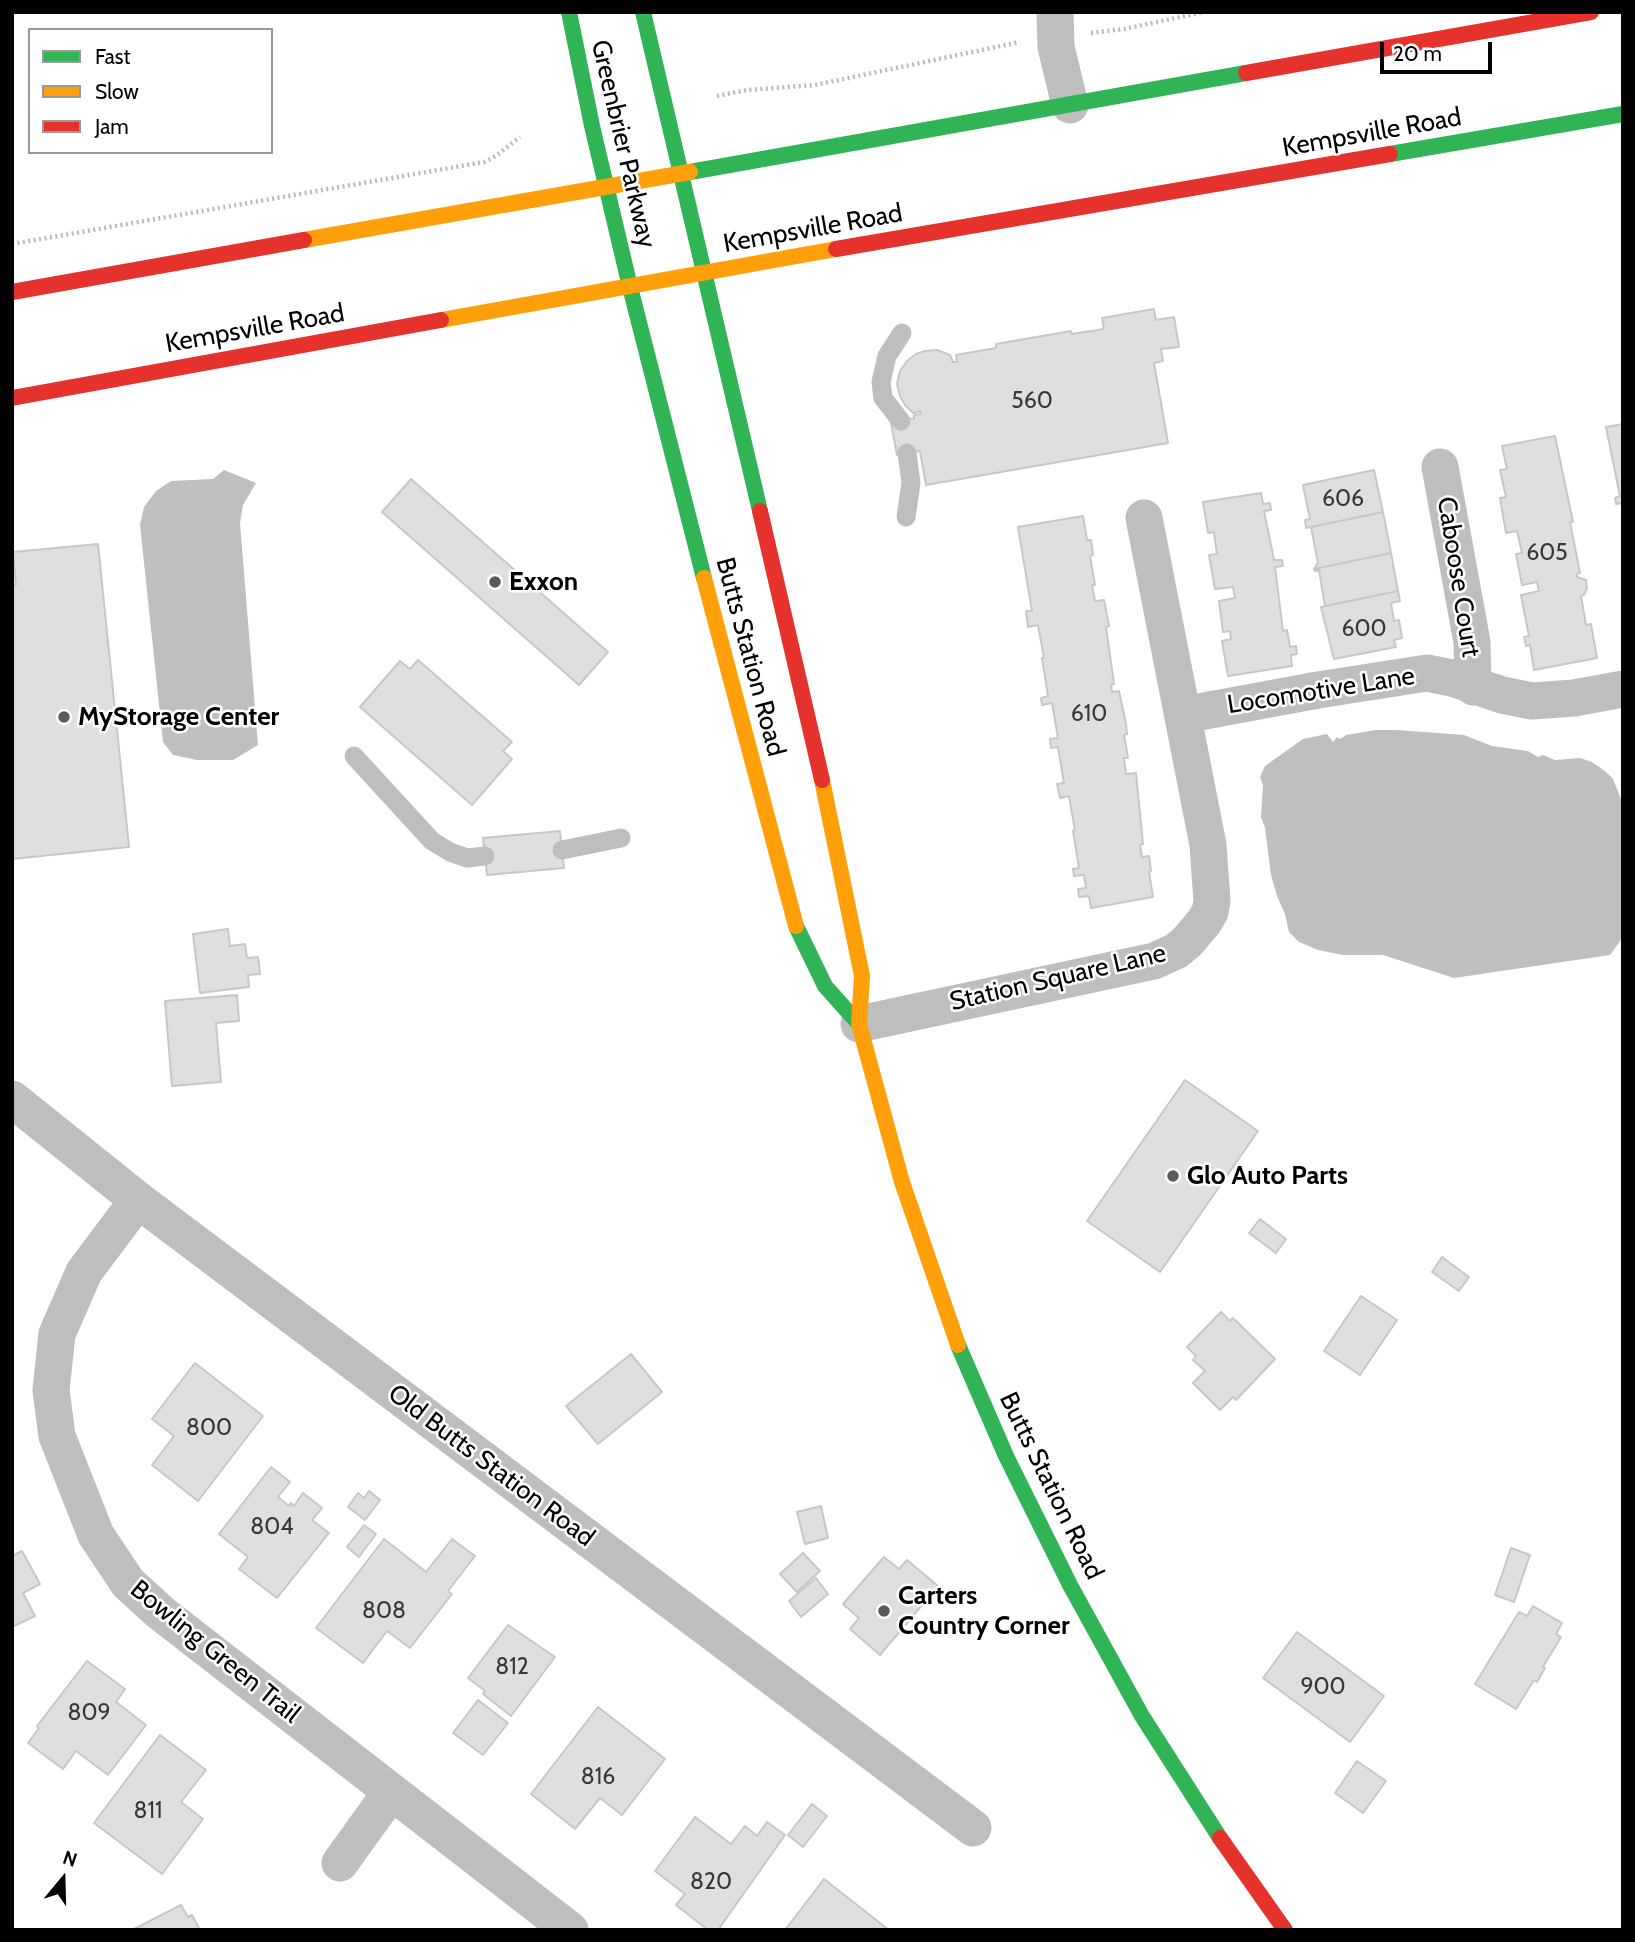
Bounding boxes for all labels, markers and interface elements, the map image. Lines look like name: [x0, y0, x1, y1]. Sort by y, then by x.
legend: [28, 28, 273, 154]
scale bar: [1383, 28, 1495, 72]
street label: Greenbrier Parkway: [584, 37, 662, 251]
text: 20 m: [1393, 41, 1442, 66]
text: Fast: [95, 44, 131, 69]
text: Slow: [95, 79, 139, 104]
street label: Kempsville Road: [1280, 102, 1464, 164]
text: Jam: [95, 114, 129, 139]
street label: Kempsville Road: [721, 198, 905, 260]
street label: Kempsville Road: [163, 298, 347, 360]
house number: 560: [1011, 387, 1053, 415]
house number: 606: [1322, 485, 1364, 513]
street label: Caboose Court: [1430, 495, 1486, 659]
house number: 605: [1526, 539, 1568, 567]
street label: Butts Station Road: [708, 554, 792, 760]
place label: Exxon: [509, 566, 578, 598]
marker: Exxon: [487, 574, 503, 590]
house number: 600: [1341, 615, 1387, 643]
street label: Locomotive Lane: [1225, 661, 1417, 721]
house number: 610: [1071, 700, 1107, 728]
place label: MyStorage Center: [78, 701, 279, 733]
marker: MyStorage Center: [56, 709, 72, 725]
street label: Station Square Lane: [947, 938, 1169, 1018]
place label: Glo Auto Parts: [1187, 1160, 1348, 1192]
marker: Glo Auto Parts: [1165, 1168, 1181, 1184]
street label: Old Butts Station Road: [382, 1378, 600, 1554]
street label: Butts Station Road: [992, 1387, 1110, 1585]
house number: 800: [186, 1414, 232, 1442]
house number: 804: [250, 1513, 294, 1541]
street label: Bowling Green Trail: [124, 1574, 306, 1730]
place label: Carters Country Corner: [898, 1580, 1070, 1642]
house number: 808: [362, 1597, 406, 1625]
marker: Carters Country Corner: [876, 1603, 892, 1619]
house number: 812: [495, 1653, 529, 1681]
house number: 900: [1300, 1673, 1346, 1701]
house number: 809: [67, 1699, 111, 1727]
house number: 816: [581, 1763, 615, 1791]
house number: 811: [134, 1797, 162, 1825]
north arrow: [28, 1844, 98, 1914]
text: N: [60, 1846, 80, 1872]
house number: 820: [690, 1868, 732, 1896]

